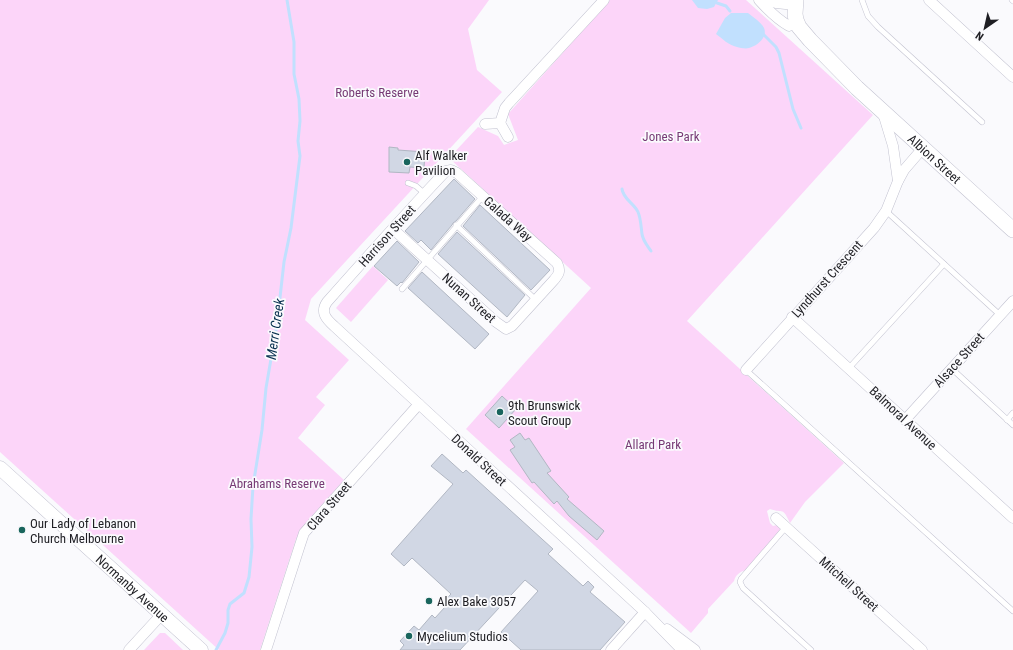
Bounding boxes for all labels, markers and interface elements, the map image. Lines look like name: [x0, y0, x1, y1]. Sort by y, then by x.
north arrow: [965, 8, 1005, 48]
text: N: [973, 28, 986, 43]
park label: Roberts Reserve: [335, 85, 419, 100]
park label: Jones Park: [642, 129, 700, 144]
street label: Albion Street: [905, 131, 964, 187]
place label: Alf Walker Pavilion: [415, 148, 467, 178]
marker: Alf Walker Pavilion: [402, 157, 412, 167]
street label: Galada Way: [481, 193, 536, 245]
street label: Harrison Street: [356, 202, 419, 270]
street label: Lyndhurst Crescent: [789, 237, 866, 321]
street label: Nunan Street: [439, 270, 499, 326]
water label: Merri Creek: [263, 296, 287, 361]
street label: Alsace Street: [931, 330, 987, 390]
street label: Balmoral Avenue: [866, 383, 940, 453]
place label: 9th Brunswick Scout Group: [508, 398, 581, 428]
marker: 9th Brunswick Scout Group: [495, 407, 505, 417]
street label: Donald Street: [449, 431, 510, 489]
park label: Allard Park: [625, 437, 681, 452]
park label: Abrahams Reserve: [229, 476, 325, 491]
street label: Clara Street: [304, 478, 354, 534]
place label: Our Lady of Lebanon Church Melbourne: [30, 516, 136, 546]
marker: Our Lady of Lebanon Church Melbourne: [17, 525, 27, 535]
street label: Normanby Avenue: [93, 551, 172, 625]
street label: Mitchell Street: [816, 554, 882, 615]
place label: Alex Bake 3057: [437, 594, 516, 609]
marker: Alex Bake 3057: [424, 596, 434, 606]
place label: Mycelium Studios: [417, 629, 508, 644]
marker: Mycelium Studios: [404, 631, 414, 641]

